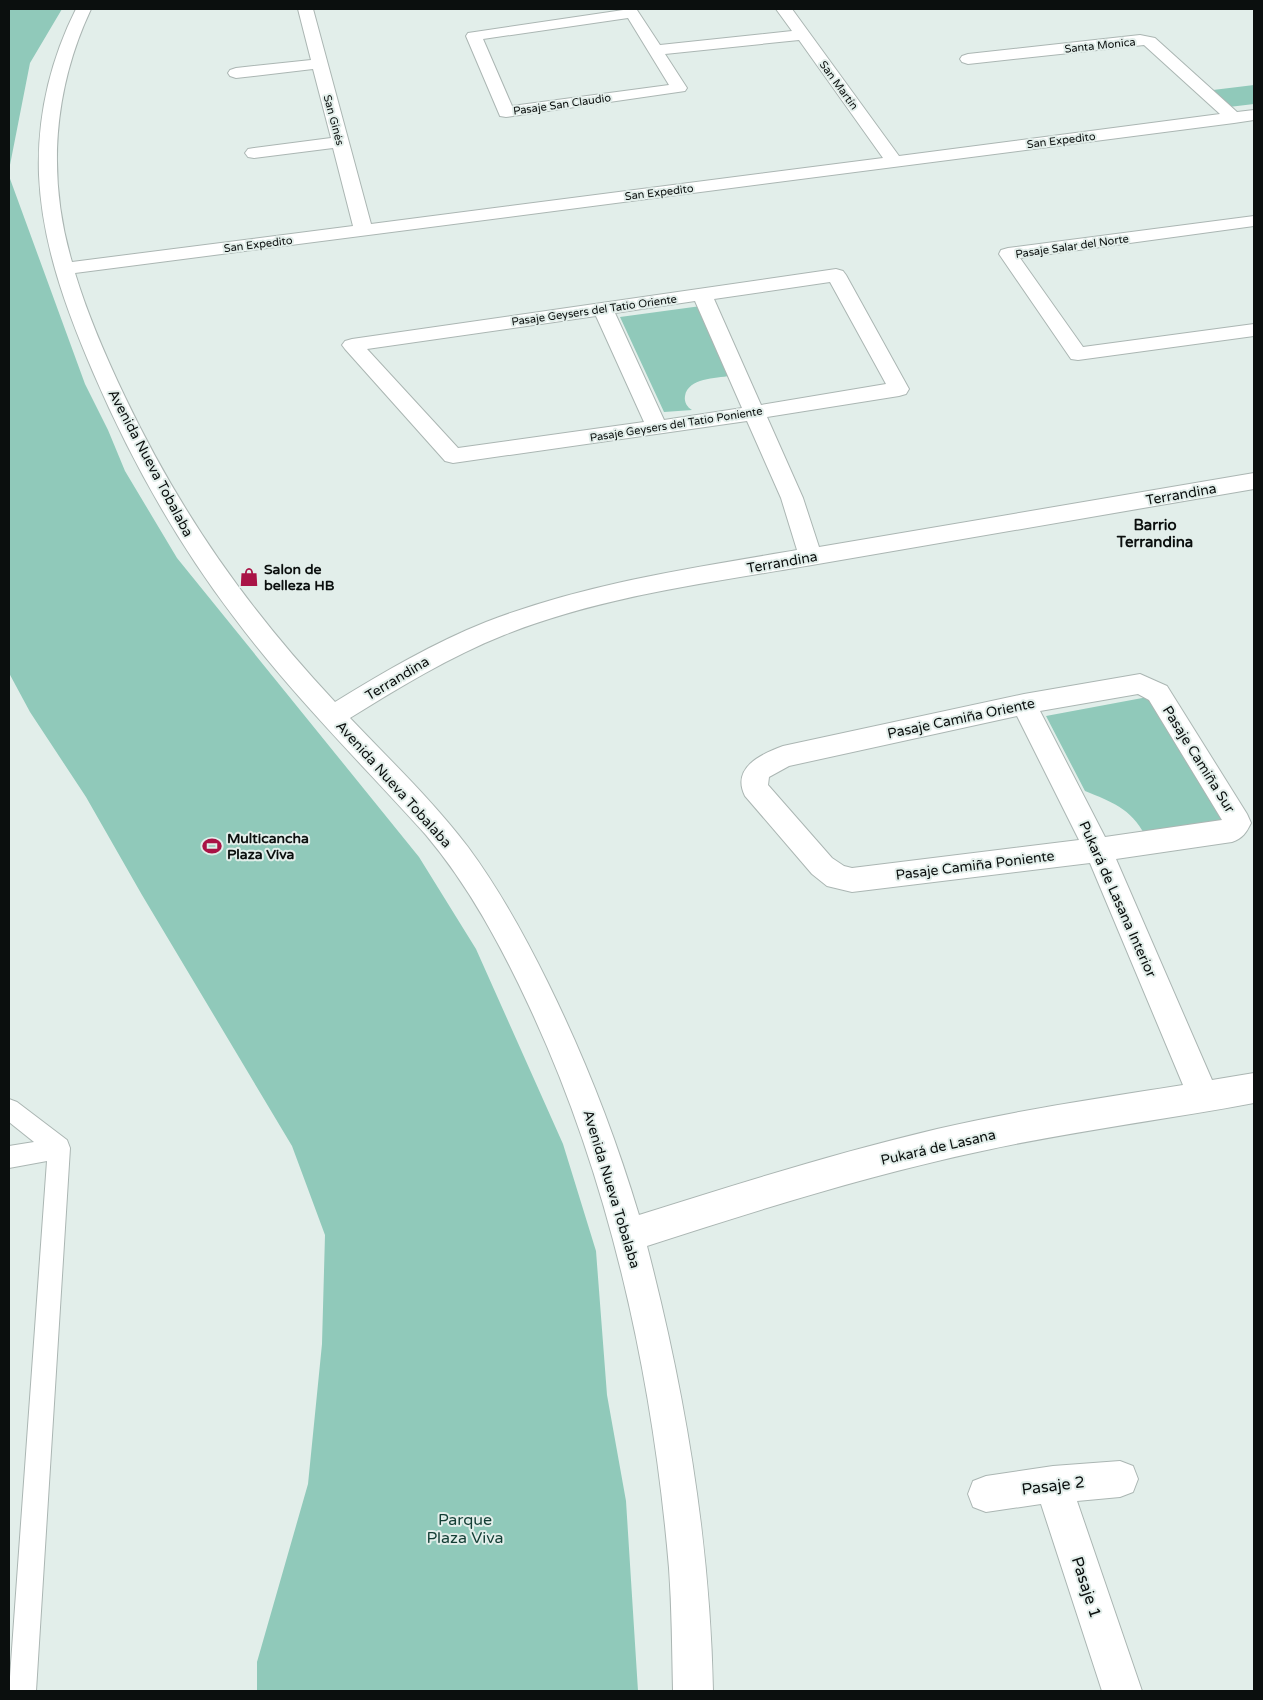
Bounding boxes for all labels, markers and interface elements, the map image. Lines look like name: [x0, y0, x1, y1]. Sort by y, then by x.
street label: Santa Monica: [1064, 35, 1136, 56]
street label: San Martín: [817, 58, 861, 112]
street label: Pasaje San Claudio: [512, 91, 612, 118]
street label: San Ginés: [321, 93, 346, 147]
street label: San Expedito: [1026, 130, 1096, 151]
street label: San Expedito: [624, 182, 694, 203]
street label: Pasaje Salar del Norte: [1015, 232, 1130, 261]
street label: San Expedito: [223, 234, 293, 255]
street label: Pasaje Geysers del Tatio Oriente: [511, 292, 678, 329]
street label: Avenida Nueva Tobalaba: [104, 387, 197, 540]
street label: Pasaje Geysers del Tatio Poniente: [589, 404, 763, 445]
street label: Terrandina: [1144, 480, 1218, 509]
district label: Barrio Terrandina: [1116, 516, 1193, 551]
street label: Terrandina: [745, 548, 819, 577]
place label: Salon de belleza HB: [264, 561, 335, 594]
shop icon: Salon de belleza HB: [238, 566, 260, 588]
street label: Terrandina: [362, 653, 432, 704]
street label: Pasaje Camiña Oriente: [886, 695, 1036, 742]
street label: Pasaje Camiña Sur: [1159, 703, 1239, 816]
street label: Avenida Nueva Tobalaba: [332, 717, 455, 851]
street label: Pukará de Lasana Interior: [1075, 818, 1160, 980]
place label: Multicancha Plaza Viva: [227, 830, 309, 863]
sports icon: Multicancha Plaza Viva: [201, 835, 223, 857]
street label: Pasaje Camiña Poniente: [895, 847, 1055, 884]
street label: Avenida Nueva Tobalaba: [579, 1108, 644, 1270]
street label: Pukará de Lasana: [879, 1126, 997, 1169]
street label: Pasaje 2: [1020, 1472, 1086, 1500]
park label: Parque Plaza Viva: [426, 1510, 504, 1548]
street label: Pasaje 1: [1067, 1554, 1105, 1621]

